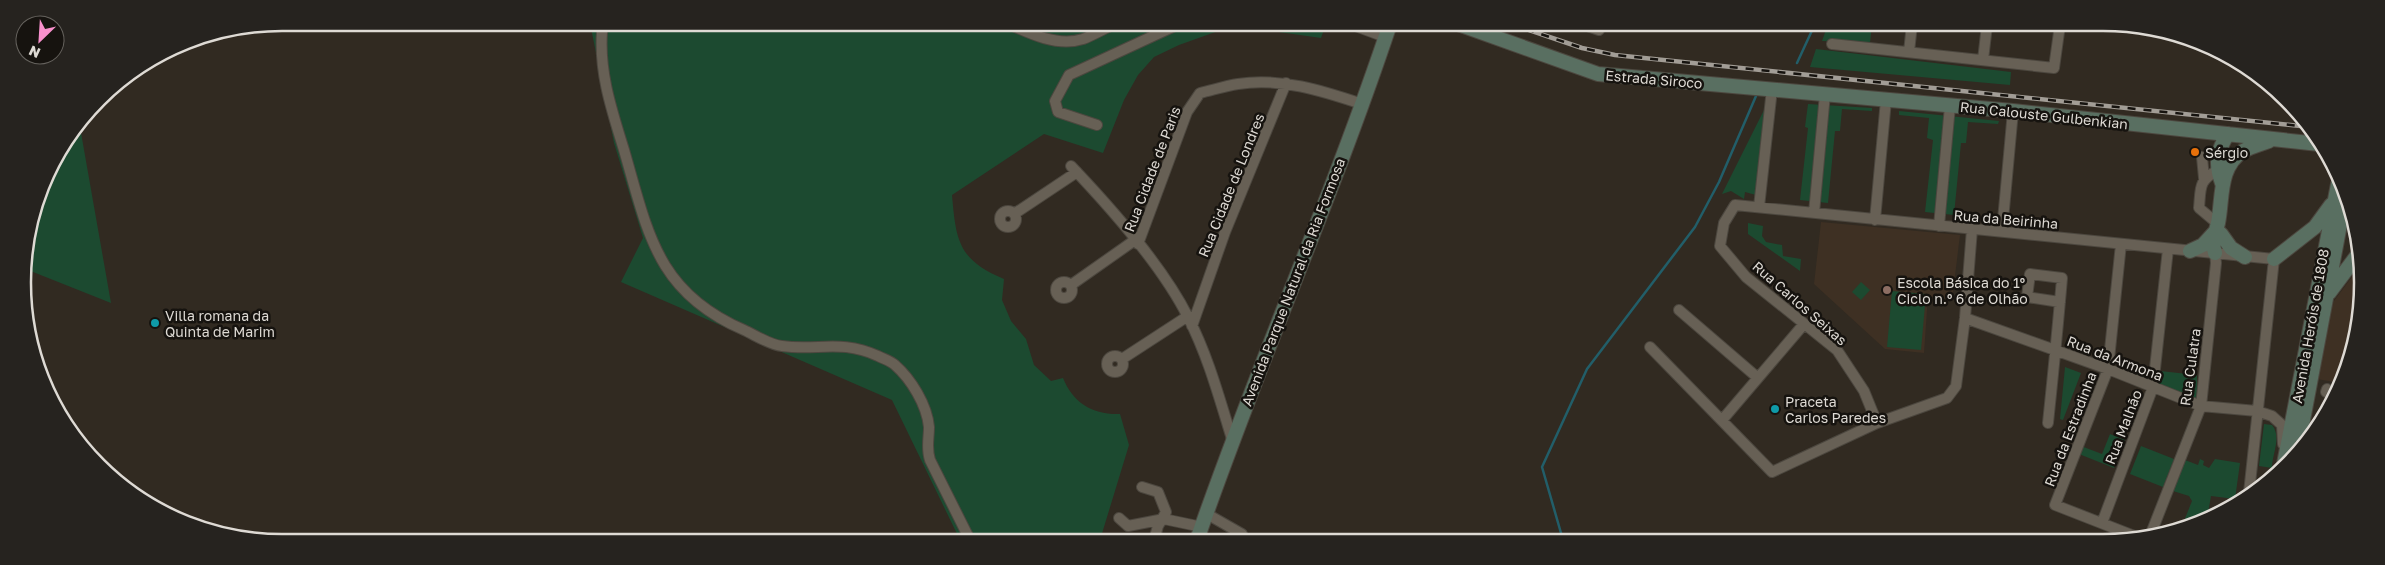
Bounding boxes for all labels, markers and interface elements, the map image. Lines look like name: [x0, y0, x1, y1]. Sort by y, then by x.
north arrow: [15, 15, 65, 65]
text: N: [26, 42, 43, 62]
street label: Estrada Siroco: [1605, 66, 1703, 92]
street label: Rua Calouste Gulbenkian: [1959, 98, 2129, 132]
street label: Rua Cidade de Paris: [1120, 104, 1184, 234]
street label: Rua Cidade de Londres: [1194, 111, 1268, 259]
place label: Sérgio: [2205, 144, 2248, 161]
marker: Sérgio: [2189, 146, 2201, 158]
street label: Avenida Parque Natural da Ria Formosa: [1238, 156, 1348, 408]
street label: Rua da Beirinha: [1953, 206, 2059, 232]
street label: Avenida Heróis de 1808: [2288, 247, 2332, 405]
street label: Rua Carlos Seixas: [1749, 257, 1851, 349]
place label: Escola Básica do 1º Ciclo n.º 6 de Olhão: [1897, 274, 2028, 307]
marker: Escola Básica do 1º Ciclo n.º 6 de Olhão: [1881, 284, 1893, 296]
place label: Villa romana da Quinta de Marim: [165, 307, 275, 340]
marker: Villa romana da Quinta de Marim: [149, 317, 161, 329]
street label: Rua Culatra: [2176, 327, 2204, 407]
street label: Rua da Armona: [2065, 332, 2165, 384]
street label: Rua da Estradinha: [2040, 369, 2100, 489]
street label: Rua Malhão: [2101, 387, 2145, 467]
place label: Praceta Carlos Paredes: [1785, 393, 1886, 426]
marker: Praceta Carlos Paredes: [1769, 403, 1781, 415]

